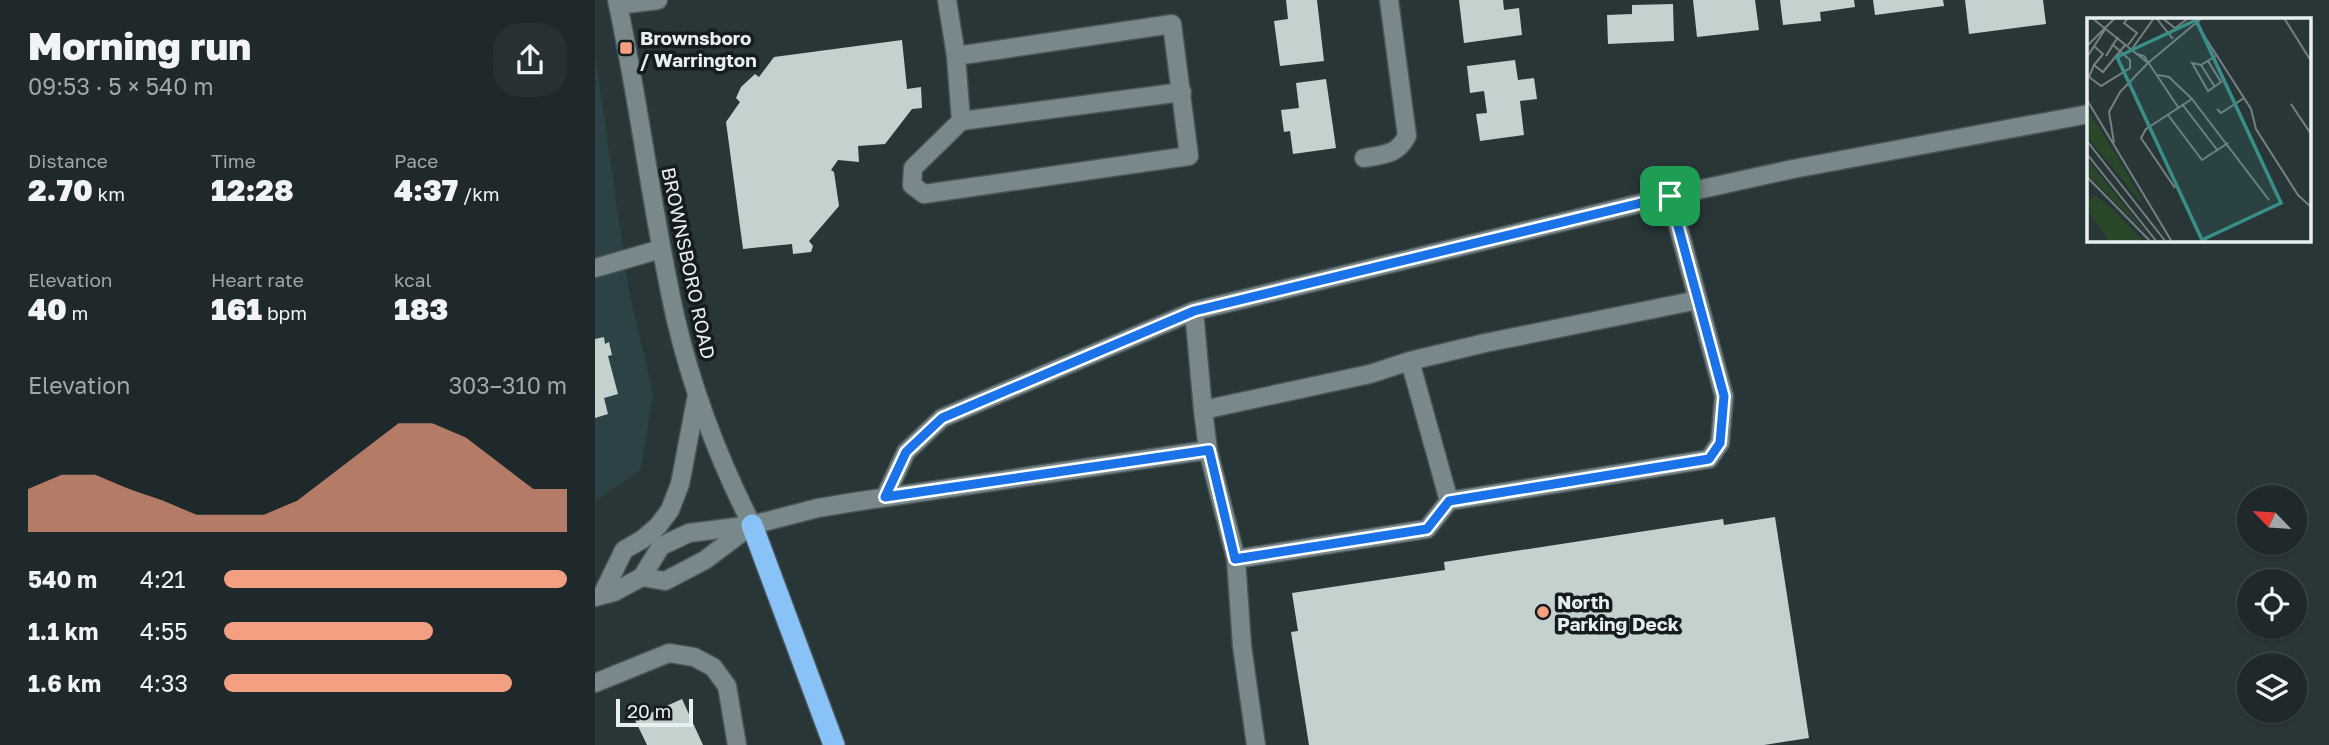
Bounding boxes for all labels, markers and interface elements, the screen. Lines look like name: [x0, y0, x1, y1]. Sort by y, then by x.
inset map: [2087, 18, 2311, 242]
text: Morning run: [28, 23, 251, 68]
button: share: [493, 23, 567, 97]
place label: Brownsboro / Warrington: [640, 26, 757, 71]
marker: Brownsboro / Warrington: [618, 40, 634, 56]
text: 09:53 · 5 × 540 m: [28, 72, 214, 100]
text: Distance: [28, 149, 108, 172]
text: Time: [211, 149, 256, 172]
text: Pace: [394, 149, 438, 172]
street label: BROWNSBORO ROAD: [657, 165, 721, 361]
pin: [1640, 166, 1700, 226]
text: 2.70: [28, 172, 93, 208]
text: 12:28: [211, 172, 294, 208]
text: 4:37: [394, 172, 458, 208]
icon: arrive: [1651, 177, 1689, 215]
text: km: [93, 182, 125, 205]
text: /km: [458, 182, 500, 205]
text: Elevation: [28, 268, 113, 291]
text: Heart rate: [211, 268, 304, 291]
text: kcal: [394, 268, 432, 291]
text: 40: [28, 291, 67, 327]
text: 161: [211, 291, 262, 327]
text: 183: [394, 291, 448, 327]
text: m: [67, 301, 88, 324]
text: bpm: [262, 301, 307, 324]
text: Elevation: [28, 371, 130, 399]
text: 303–310 m: [449, 371, 567, 399]
north arrow: [2237, 485, 2307, 555]
map controls: [2237, 485, 2307, 723]
text: 540 m: [28, 565, 97, 593]
text: 4:21: [140, 565, 185, 593]
button: locate: [2237, 569, 2307, 639]
place label: North Parking Deck: [1557, 590, 1679, 635]
marker: North Parking Deck: [1535, 604, 1551, 620]
text: 1.1 km: [28, 617, 98, 645]
text: 4:55: [140, 617, 188, 645]
button: layers: [2237, 653, 2307, 723]
text: 1.6 km: [28, 669, 101, 697]
text: 4:33: [140, 669, 188, 697]
scale bar: [616, 696, 693, 728]
text: 20 m: [627, 699, 671, 722]

